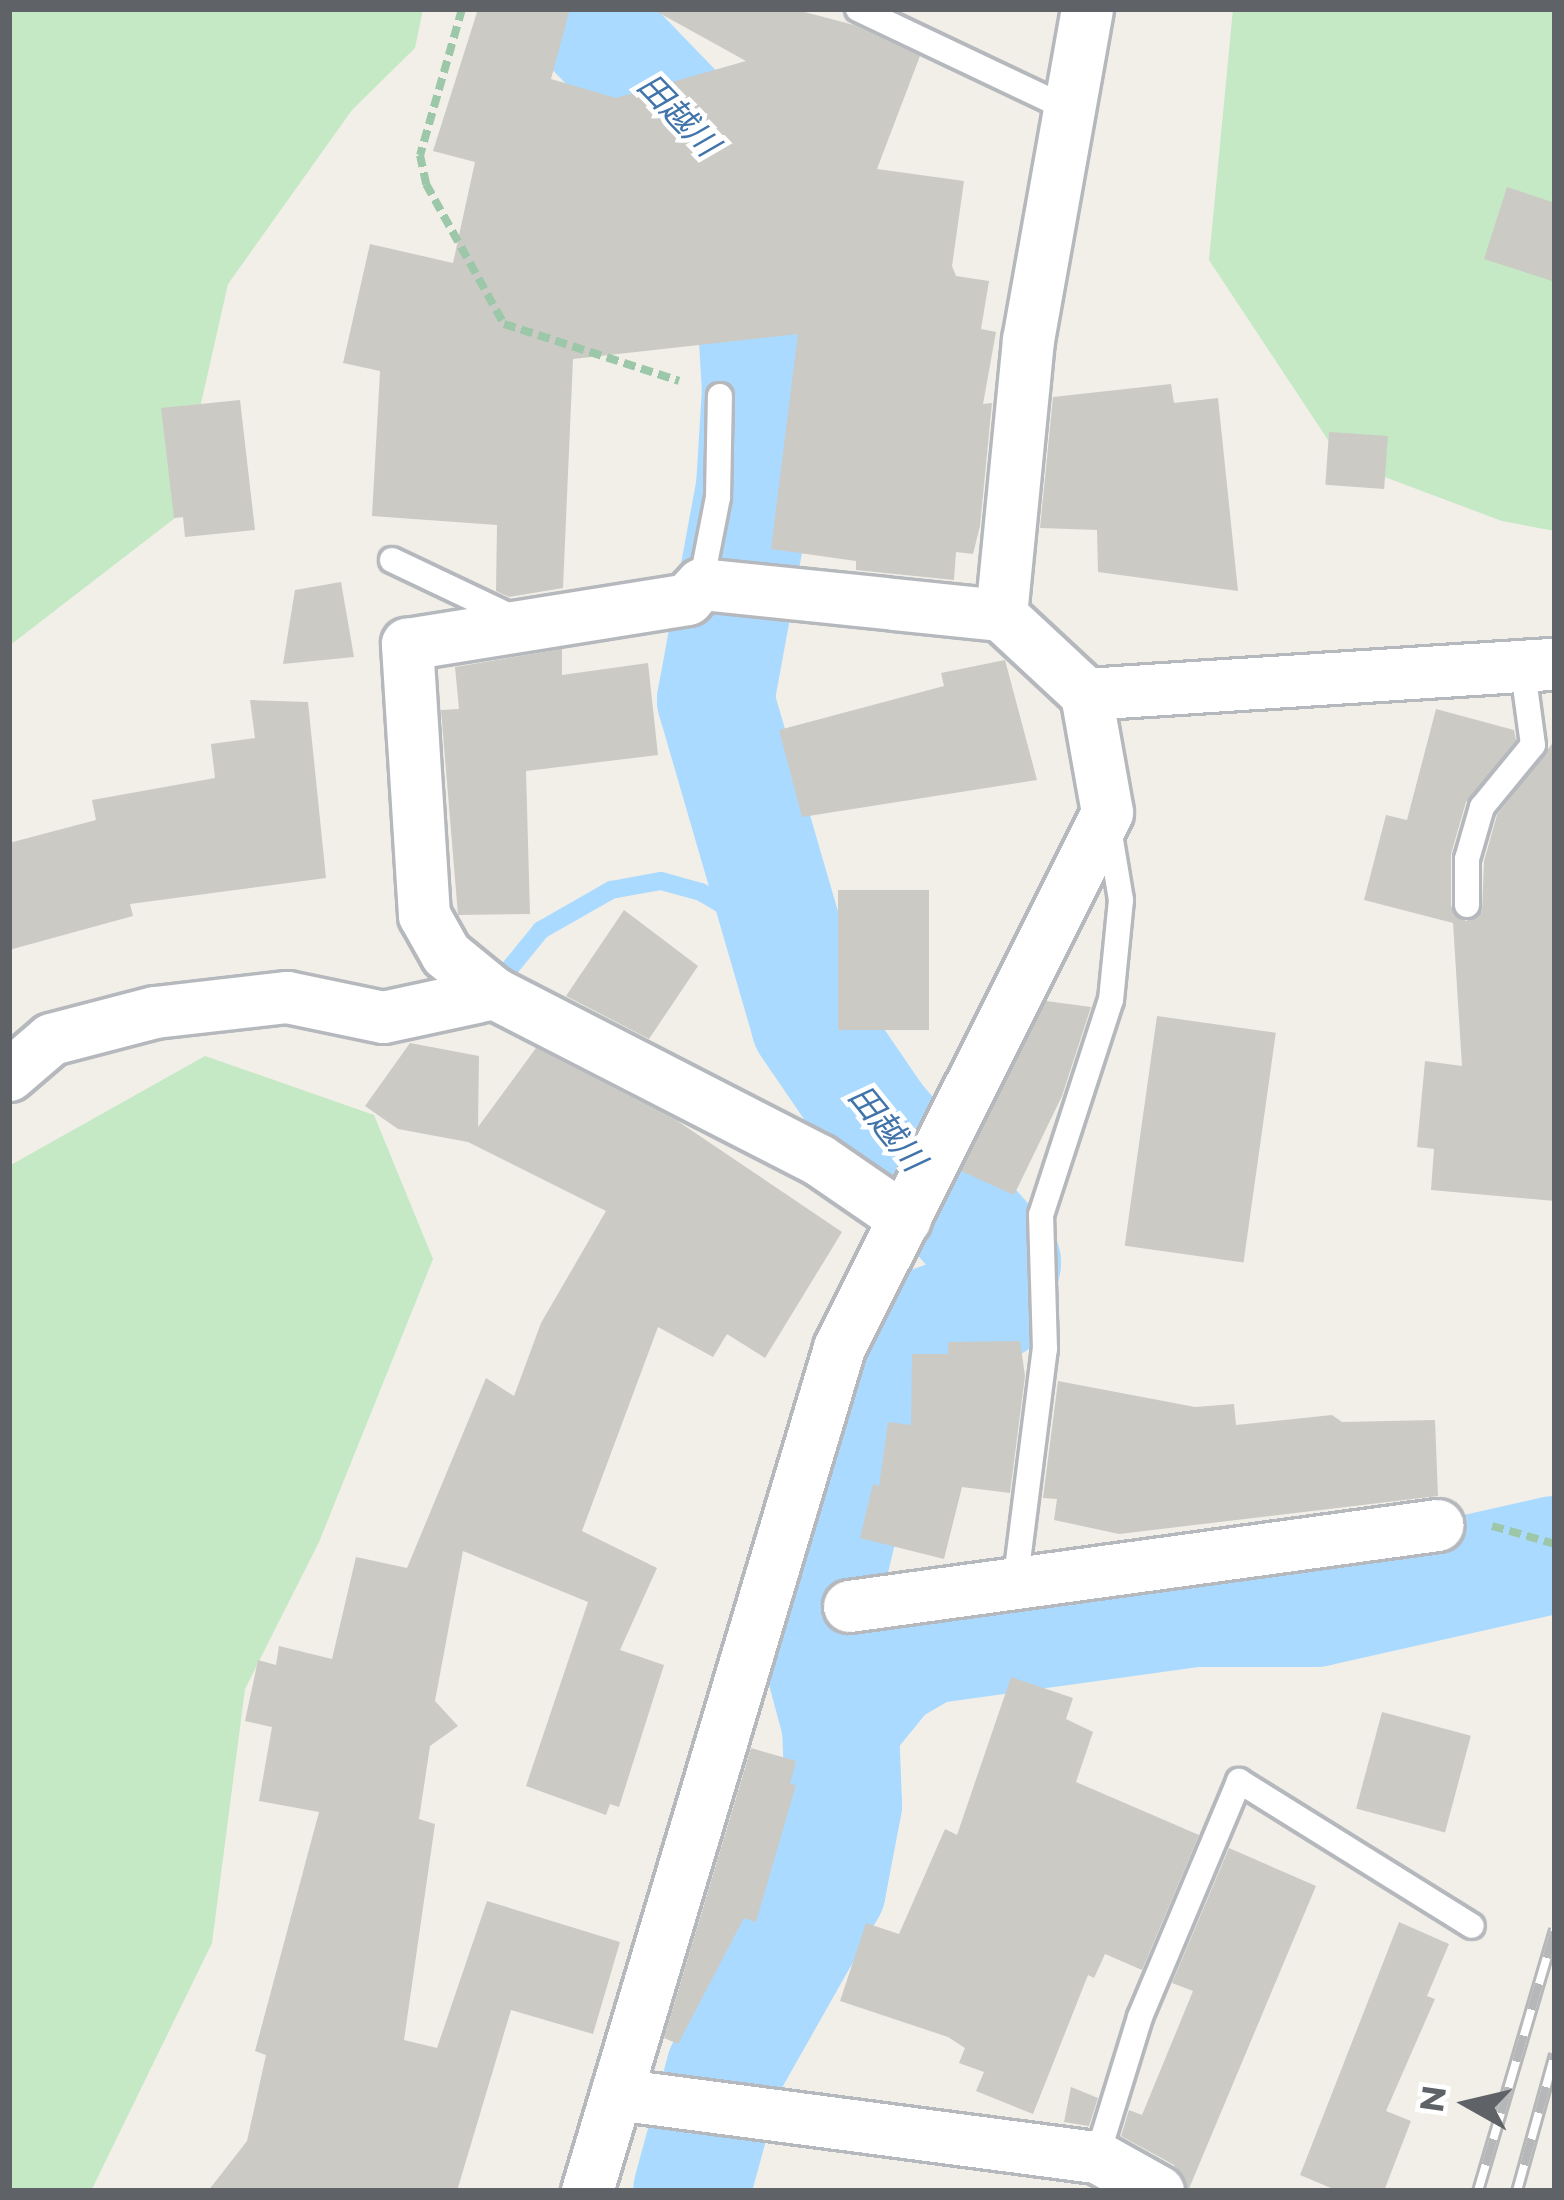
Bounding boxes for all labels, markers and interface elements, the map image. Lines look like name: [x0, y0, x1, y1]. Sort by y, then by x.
water label: 田越川: [629, 66, 727, 164]
water label: 田越川: [840, 1077, 934, 1179]
north arrow: [1408, 2044, 1528, 2164]
text: N: [1411, 2083, 1454, 2115]

